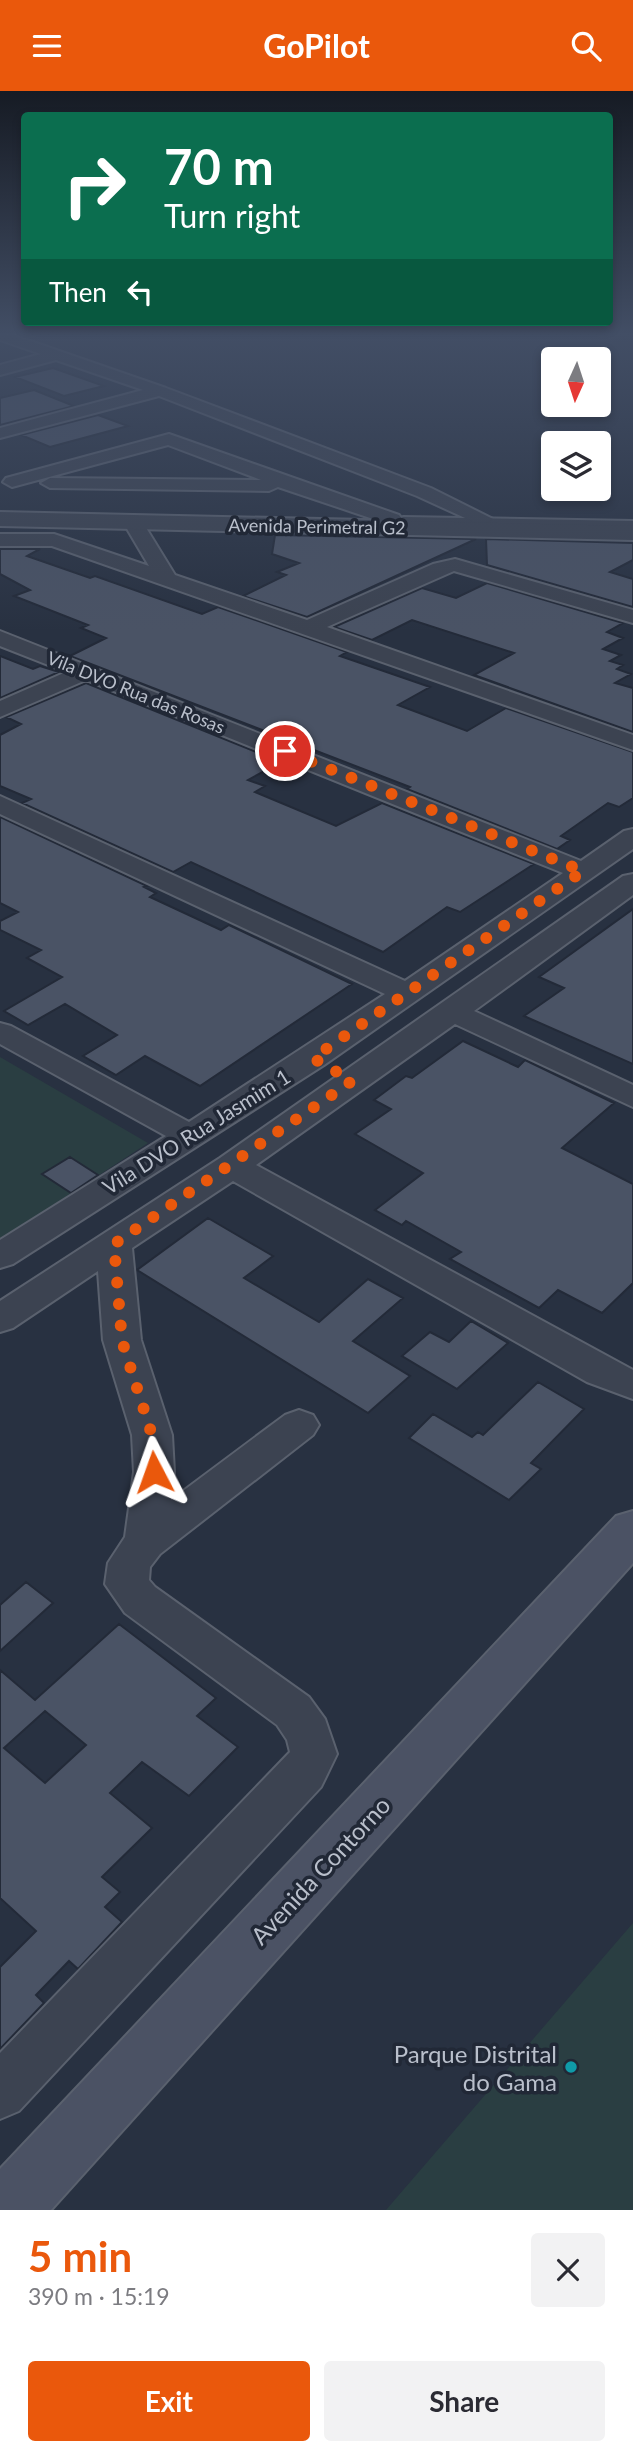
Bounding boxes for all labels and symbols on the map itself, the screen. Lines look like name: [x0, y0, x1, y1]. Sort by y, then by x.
north arrow: [541, 347, 611, 417]
street label: Avenida Perimetral G2: [228, 513, 406, 539]
street label: Vila DVO Rua das Rosas: [44, 646, 228, 738]
pin: [255, 721, 315, 781]
street label: Vila DVO Rua Jasmim 1: [98, 1063, 294, 1199]
position arrow: [117, 1435, 191, 1509]
street label: Avenida Contorno: [244, 1790, 396, 1950]
place label: Parque Distrital do Gama: [394, 2039, 557, 2096]
marker: Parque Distrital do Gama: [563, 2059, 579, 2075]

